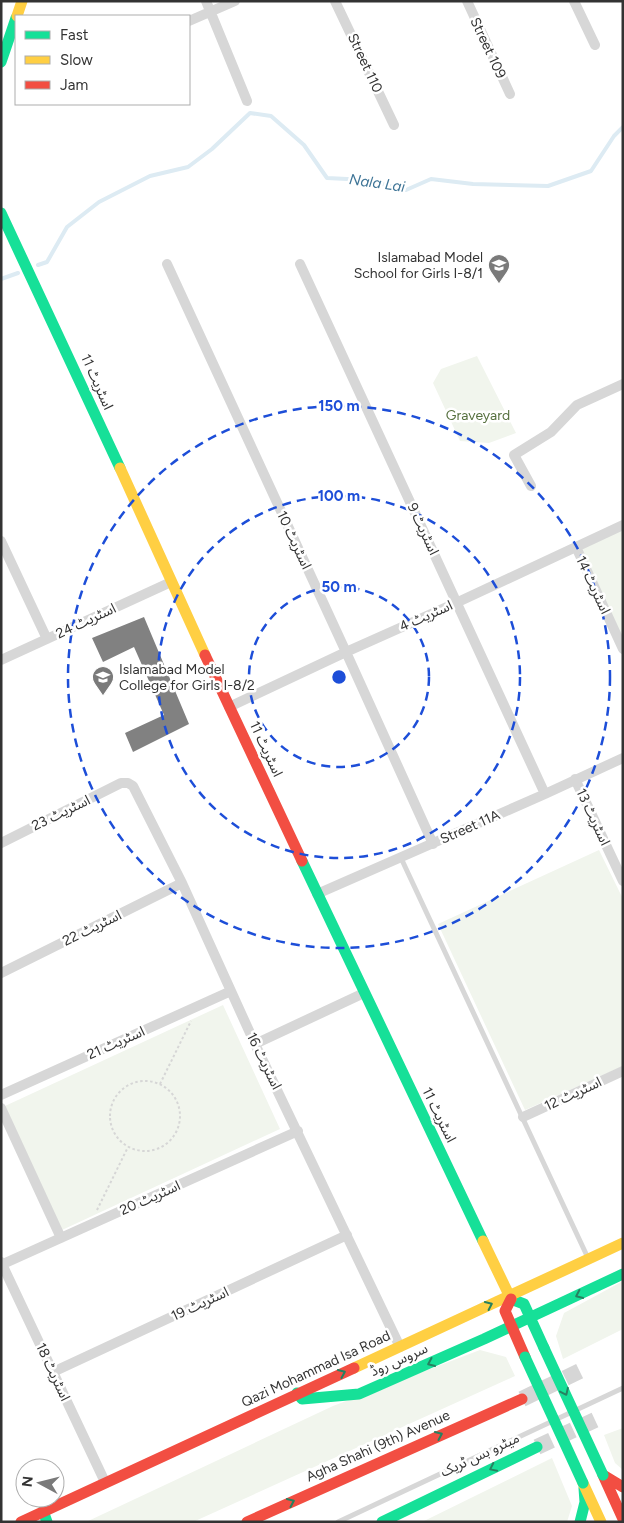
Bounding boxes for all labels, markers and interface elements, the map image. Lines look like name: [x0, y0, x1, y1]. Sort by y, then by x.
legend: [15, 15, 190, 105]
street label: Street 109: [466, 15, 510, 81]
text: Fast: [60, 26, 89, 44]
street label: Street 110: [344, 31, 386, 95]
text: Slow: [60, 51, 93, 69]
text: Jam: [60, 76, 88, 94]
water label: Nala Lai: [348, 170, 407, 196]
place label: Islamabad Model School for Girls I-8/1: [354, 249, 483, 282]
school or university icon: Islamabad Model School for Girls I-8/1: [487, 253, 511, 284]
street label: اسٹریٹ 11: [77, 352, 117, 412]
text: 150 m: [318, 397, 360, 415]
park label: Graveyard: [446, 407, 510, 424]
text: 100 m: [318, 487, 360, 505]
street label: اسٹریٹ 9: [404, 500, 442, 558]
street label: اسٹریٹ 10: [273, 508, 315, 572]
street label: اسٹریٹ 14: [572, 553, 614, 617]
text: 50 m: [321, 578, 357, 596]
street label: اسٹریٹ 4: [397, 597, 455, 635]
street label: اسٹریٹ 24: [53, 600, 119, 642]
place label: Islamabad Model College for Girls I-8/2: [119, 661, 255, 694]
school or university icon: Islamabad Model College for Girls I-8/2: [91, 665, 115, 696]
centre of rings: [330, 668, 348, 686]
street label: اسٹریٹ 11: [246, 719, 286, 779]
street label: اسٹریٹ 13: [572, 786, 614, 848]
street label: اسٹریٹ 23: [29, 792, 93, 834]
street label: Street 11A: [437, 806, 503, 848]
street label: اسٹریٹ 22: [60, 906, 124, 950]
street label: اسٹریٹ 21: [85, 1023, 147, 1063]
street label: اسٹریٹ 16: [243, 1030, 285, 1092]
street label: اسٹریٹ 12: [542, 1073, 604, 1115]
street label: اسٹریٹ 11: [418, 1085, 460, 1145]
street label: اسٹریٹ 20: [117, 1177, 183, 1219]
street label: اسٹریٹ 19: [169, 1283, 231, 1325]
one-way arrow: [575, 1288, 584, 1299]
one-way arrow: [484, 1301, 493, 1311]
street label: Qazi Mohammad Isa Road: [239, 1327, 393, 1411]
street label: اسٹریٹ 18: [32, 1340, 74, 1404]
street label: سروس روڈ: [368, 1340, 430, 1380]
one-way arrow: [427, 1356, 436, 1367]
one-way arrow: [337, 1368, 346, 1379]
one-way arrow: [559, 1387, 569, 1396]
street label: Agha Shahi (9th) Avenue: [303, 1406, 453, 1485]
street label: میٹرو بس ٹریک: [438, 1429, 522, 1481]
one-way arrow: [434, 1431, 443, 1442]
north arrow: [15, 1458, 65, 1508]
one-way arrow: [489, 1462, 498, 1472]
text: N: [18, 1475, 37, 1488]
one-way arrow: [286, 1497, 295, 1508]

